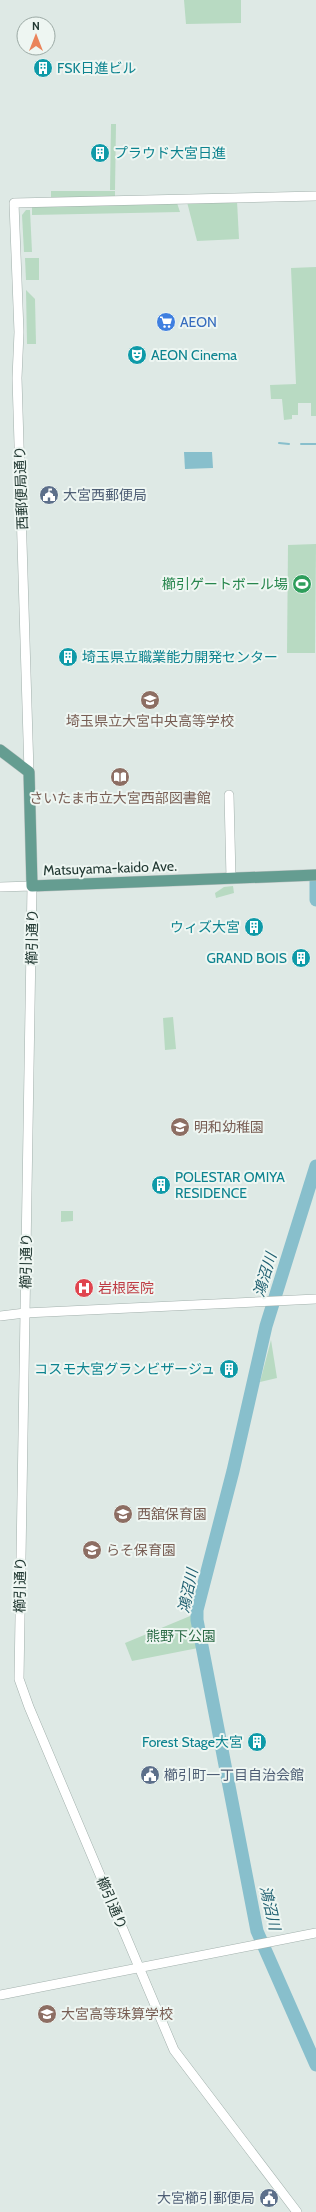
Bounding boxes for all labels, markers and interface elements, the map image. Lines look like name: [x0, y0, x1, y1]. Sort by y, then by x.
north arrow: [16, 16, 56, 56]
text: N: [32, 19, 40, 33]
building icon: FSK日進ビル: [32, 57, 54, 79]
place label: FSK日進ビル: [57, 59, 136, 77]
building icon: プラウド大宮日進: [89, 142, 111, 164]
place label: プラウド大宮日進: [114, 144, 226, 162]
supermarket icon: AEON: [155, 311, 177, 333]
place label: AEON: [180, 313, 217, 331]
theatre icon: AEON Cinema: [126, 344, 148, 366]
place label: AEON Cinema: [151, 346, 237, 364]
street label: 西郵便局通り: [11, 446, 31, 530]
public building icon: 大宮西郵便局: [38, 484, 60, 506]
place label: 大宮西郵便局: [63, 486, 147, 504]
sports icon: 櫛引ゲートボール場: [291, 573, 313, 595]
place label: 櫛引ゲートボール場: [162, 575, 288, 593]
building icon: 埼玉県立職業能力開発センター: [57, 646, 79, 668]
place label: 埼玉県立職業能力開発センター: [82, 648, 278, 666]
school or university icon: 埼玉県立大宮中央高等学校: [139, 689, 161, 711]
place label: 埼玉県立大宮中央高等学校: [66, 712, 234, 730]
library icon: さいたま市立大宮西部図書館: [109, 766, 131, 788]
place label: さいたま市立大宮西部図書館: [29, 789, 211, 807]
street label: Matsuyama-kaido Ave.: [43, 857, 177, 879]
street label: 櫛引通り: [23, 909, 41, 965]
building icon: ウィズ大宮: [243, 916, 265, 938]
place label: ウィズ大宮: [170, 918, 240, 936]
building icon: GRAND BOIS: [290, 947, 312, 969]
place label: GRAND BOIS: [206, 949, 287, 967]
school or university icon: 明和幼稚園: [169, 1116, 191, 1138]
place label: 明和幼稚園: [194, 1118, 264, 1136]
place label: POLESTAR OMIYA RESIDENCE: [175, 1168, 285, 1202]
building icon: POLESTAR OMIYA RESIDENCE: [150, 1174, 172, 1196]
street label: 櫛引通り: [17, 1233, 35, 1289]
water label: 鴻沼川: [250, 1249, 281, 1299]
hospital icon: 岩根医院: [73, 1277, 95, 1299]
place label: 岩根医院: [98, 1279, 154, 1297]
building icon: コスモ大宮グランビザージュ: [218, 1358, 240, 1380]
place label: コスモ大宮グランビザージュ: [34, 1360, 215, 1378]
school or university icon: 西舘保育園: [112, 1503, 134, 1525]
place label: 西舘保育園: [137, 1505, 207, 1523]
school or university icon: らそ保育園: [81, 1539, 103, 1561]
place label: らそ保育園: [106, 1541, 176, 1559]
street label: 櫛引通り: [11, 1557, 29, 1613]
water label: 鴻沼川: [175, 1565, 202, 1615]
park label: 熊野下公園: [146, 1627, 216, 1645]
building icon: Forest Stage大宮: [246, 1731, 268, 1753]
place label: Forest Stage大宮: [142, 1733, 243, 1751]
public building icon: 櫛引町一丁目自治会館: [139, 1764, 161, 1786]
place label: 櫛引町一丁目自治会館: [164, 1766, 304, 1784]
street label: 櫛引通り: [93, 1874, 131, 1932]
water label: 鴻沼川: [256, 1884, 284, 1934]
school or university icon: 大宮高等珠算学校: [36, 2003, 58, 2025]
place label: 大宮高等珠算学校: [61, 2005, 173, 2023]
public building icon: 大宮櫛引郵便局: [258, 2187, 280, 2209]
place label: 大宮櫛引郵便局: [157, 2189, 255, 2207]

